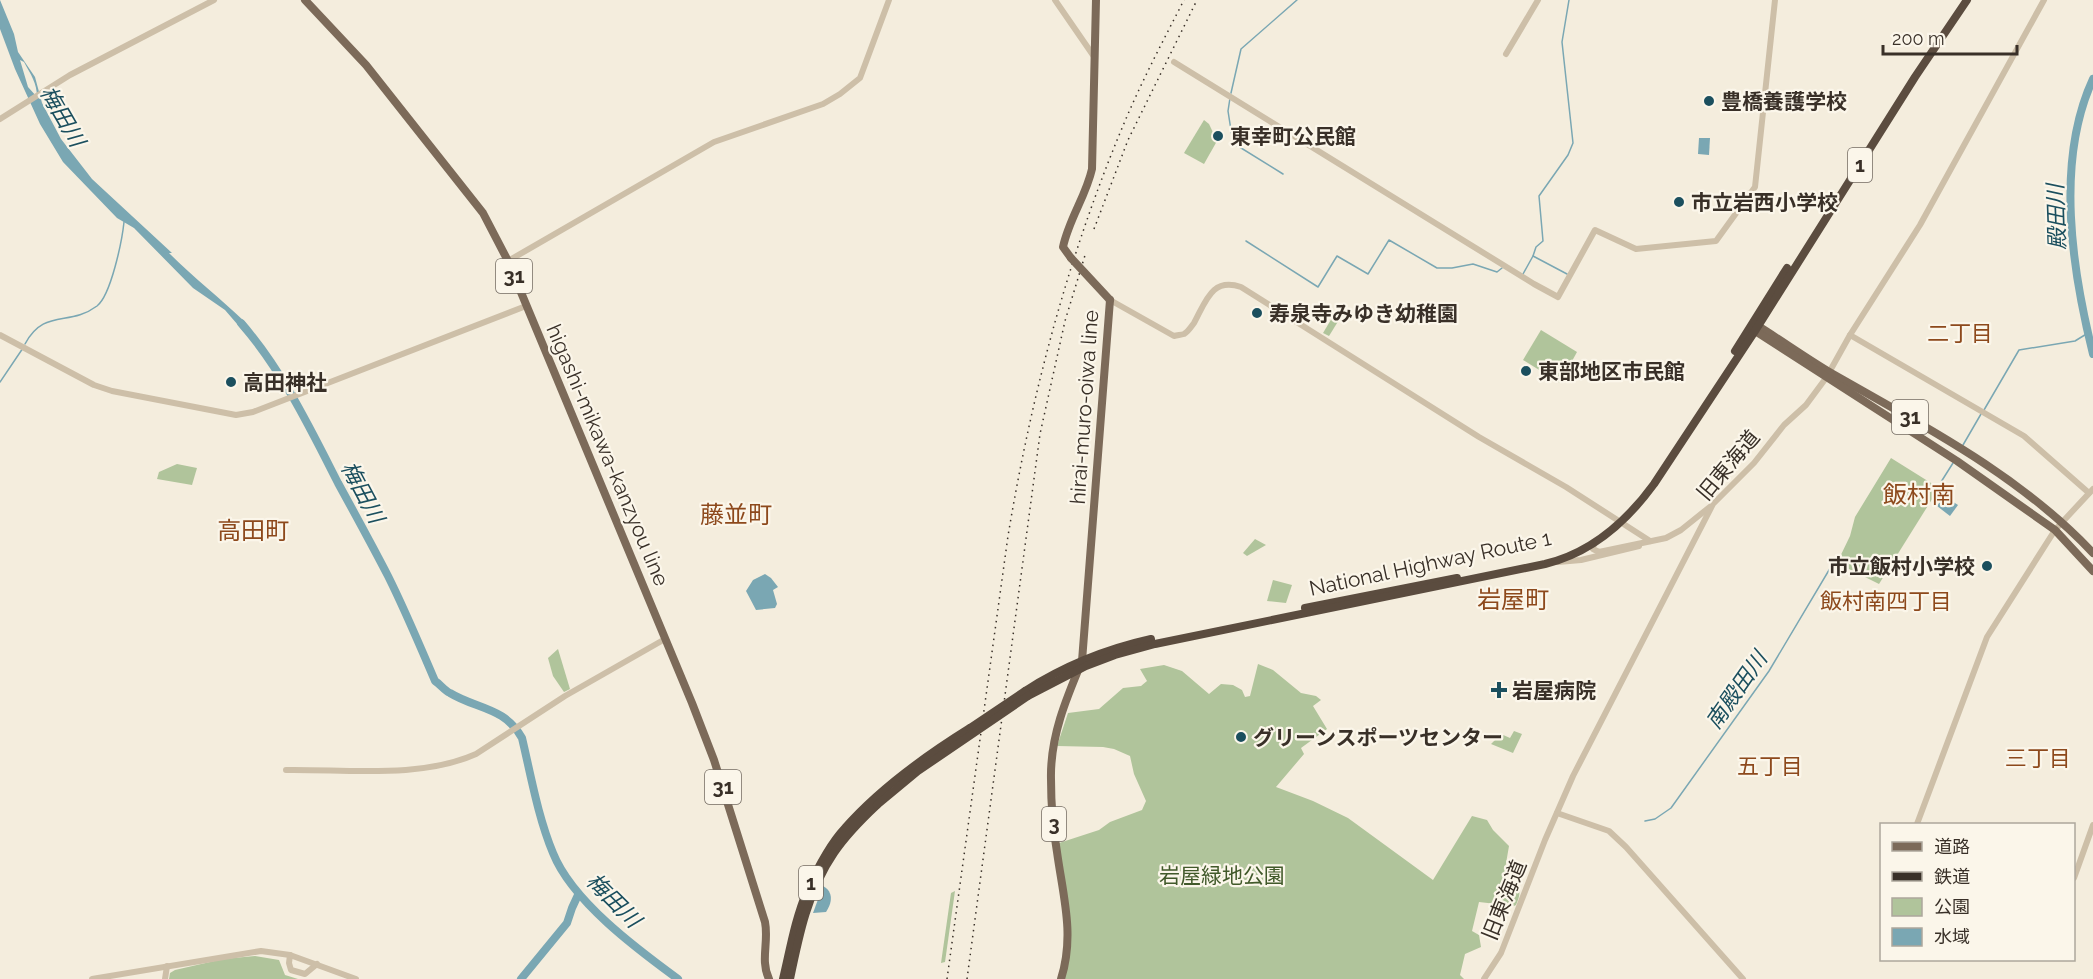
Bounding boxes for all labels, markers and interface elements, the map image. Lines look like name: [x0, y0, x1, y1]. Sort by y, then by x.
scale bar: [1883, 18, 2016, 56]
text: 200 m: [1892, 28, 1945, 49]
water label: 梅田川: [35, 81, 92, 153]
place label: 豊橋養護学校: [1721, 89, 1847, 114]
marker: 豊橋養護学校: [1702, 94, 1716, 108]
place label: 東幸町公民館: [1230, 124, 1356, 149]
marker: 東幸町公民館: [1211, 129, 1225, 143]
road number: 1: [1848, 148, 1872, 182]
water label: 殿田川: [2042, 182, 2070, 250]
place label: 市立岩西小学校: [1691, 190, 1838, 215]
marker: 市立岩西小学校: [1672, 195, 1686, 209]
road number: 31: [496, 259, 532, 293]
place label: 寿泉寺みゆき幼稚園: [1269, 301, 1458, 326]
marker: 寿泉寺みゆき幼稚園: [1250, 306, 1264, 320]
street label: hirai-muro-oiwa line: [1065, 309, 1103, 505]
district label: 二丁目: [1927, 320, 1993, 346]
street label: higashi-mikawa-kanzyou line: [541, 321, 675, 589]
place label: 東部地区市民館: [1538, 359, 1685, 384]
marker: 東部地区市民館: [1519, 364, 1533, 378]
place label: 高田神社: [243, 370, 327, 395]
marker: 高田神社: [224, 375, 238, 389]
road number: 31: [1892, 400, 1928, 434]
street label: 旧東海道: [1691, 425, 1765, 505]
water label: 梅田川: [336, 457, 391, 529]
district label: 飯村南: [1883, 480, 1955, 509]
district label: 藤並町: [700, 500, 772, 529]
district label: 高田町: [217, 516, 289, 545]
street label: National Highway Route 1: [1307, 525, 1553, 601]
place label: 市立飯村小学校: [1828, 554, 1975, 579]
marker: 市立飯村小学校: [1980, 559, 1994, 573]
district label: 岩屋町: [1477, 585, 1549, 614]
district label: 飯村南四丁目: [1820, 588, 1952, 614]
water label: 南殿田川: [1700, 645, 1773, 734]
place label: 岩屋病院: [1512, 678, 1596, 703]
marker: 岩屋病院: [1490, 681, 1508, 699]
place label: グリーンスポーツセンター: [1253, 725, 1503, 750]
marker: グリーンスポーツセンター: [1234, 730, 1248, 744]
district label: 三丁目: [2005, 745, 2071, 771]
district label: 五丁目: [1737, 753, 1803, 779]
road number: 31: [705, 770, 741, 804]
road number: 3: [1042, 807, 1066, 841]
legend: [1880, 823, 2075, 961]
text: 道路: [1934, 836, 1970, 857]
street label: 旧東海道: [1477, 856, 1531, 944]
park label: 岩屋緑地公園: [1159, 863, 1285, 888]
road number: 1: [799, 866, 823, 900]
text: 鉄道: [1934, 866, 1970, 887]
water label: 梅田川: [581, 867, 648, 934]
text: 公園: [1934, 896, 1970, 917]
text: 水域: [1934, 926, 1970, 947]

